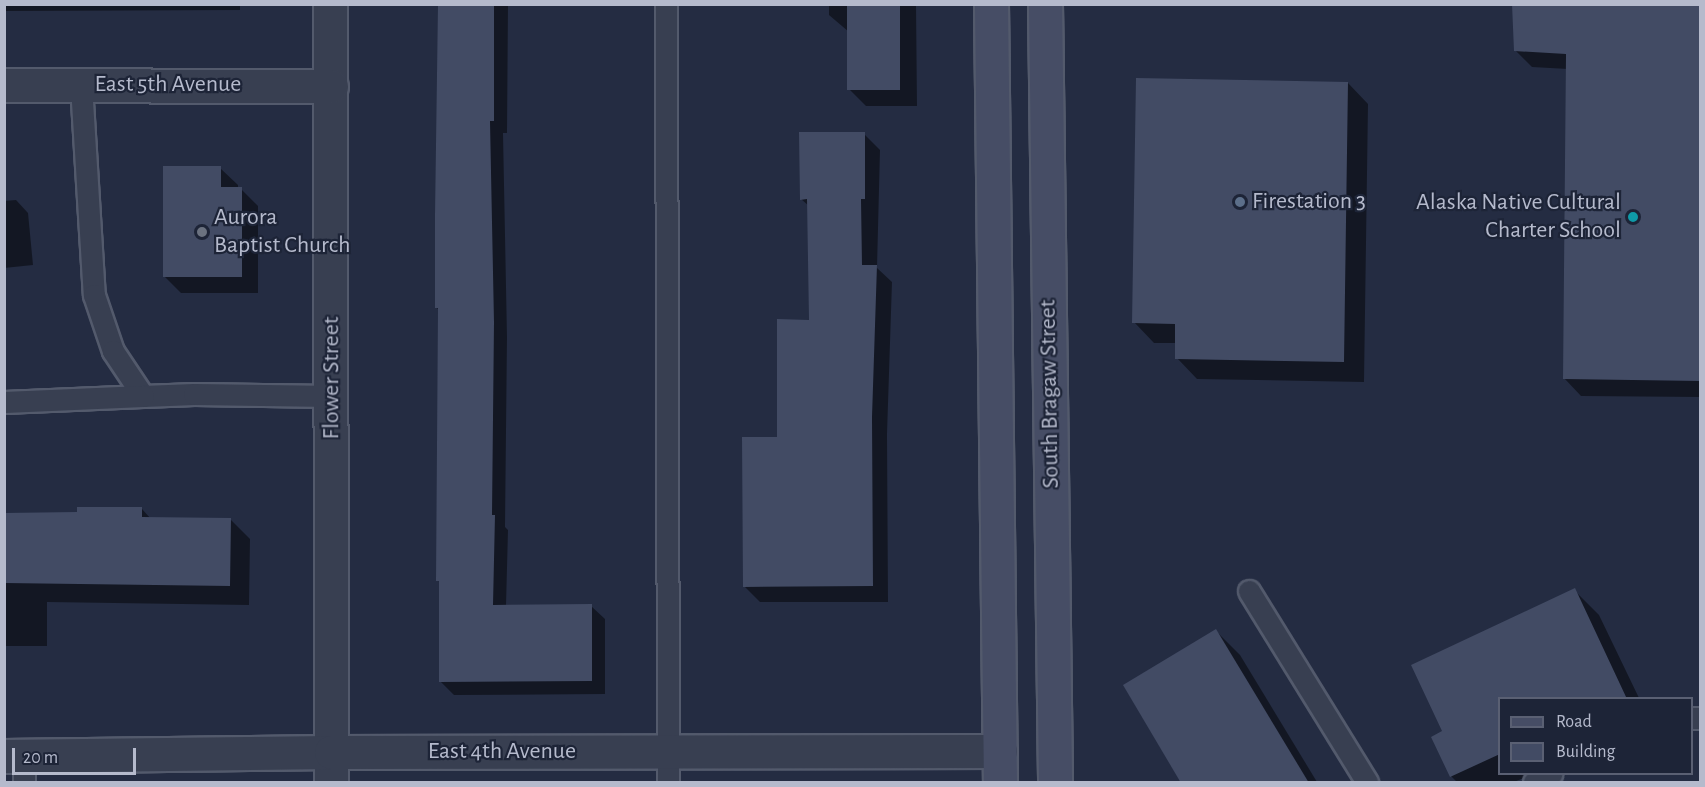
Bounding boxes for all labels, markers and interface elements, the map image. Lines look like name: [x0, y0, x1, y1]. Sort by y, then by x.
street label: East 5th Avenue: [95, 71, 241, 99]
place label: Firestation 3: [1252, 188, 1366, 216]
place label: Alaska Native Cultural Charter School: [1416, 189, 1621, 245]
marker: Firestation 3: [1233, 195, 1247, 209]
place label: Aurora Baptist Church: [214, 204, 351, 260]
marker: Alaska Native Cultural Charter School: [1626, 210, 1640, 224]
marker: Aurora Baptist Church: [195, 225, 209, 239]
street label: South Bragaw Street: [1034, 299, 1066, 489]
street label: Flower Street: [318, 317, 346, 439]
legend: [1498, 697, 1693, 775]
text: Road: [1556, 713, 1592, 731]
scale bar: [15, 736, 140, 774]
street label: East 4th Avenue: [428, 738, 576, 766]
text: Building: [1556, 743, 1615, 761]
text: 20 m: [23, 749, 58, 767]

